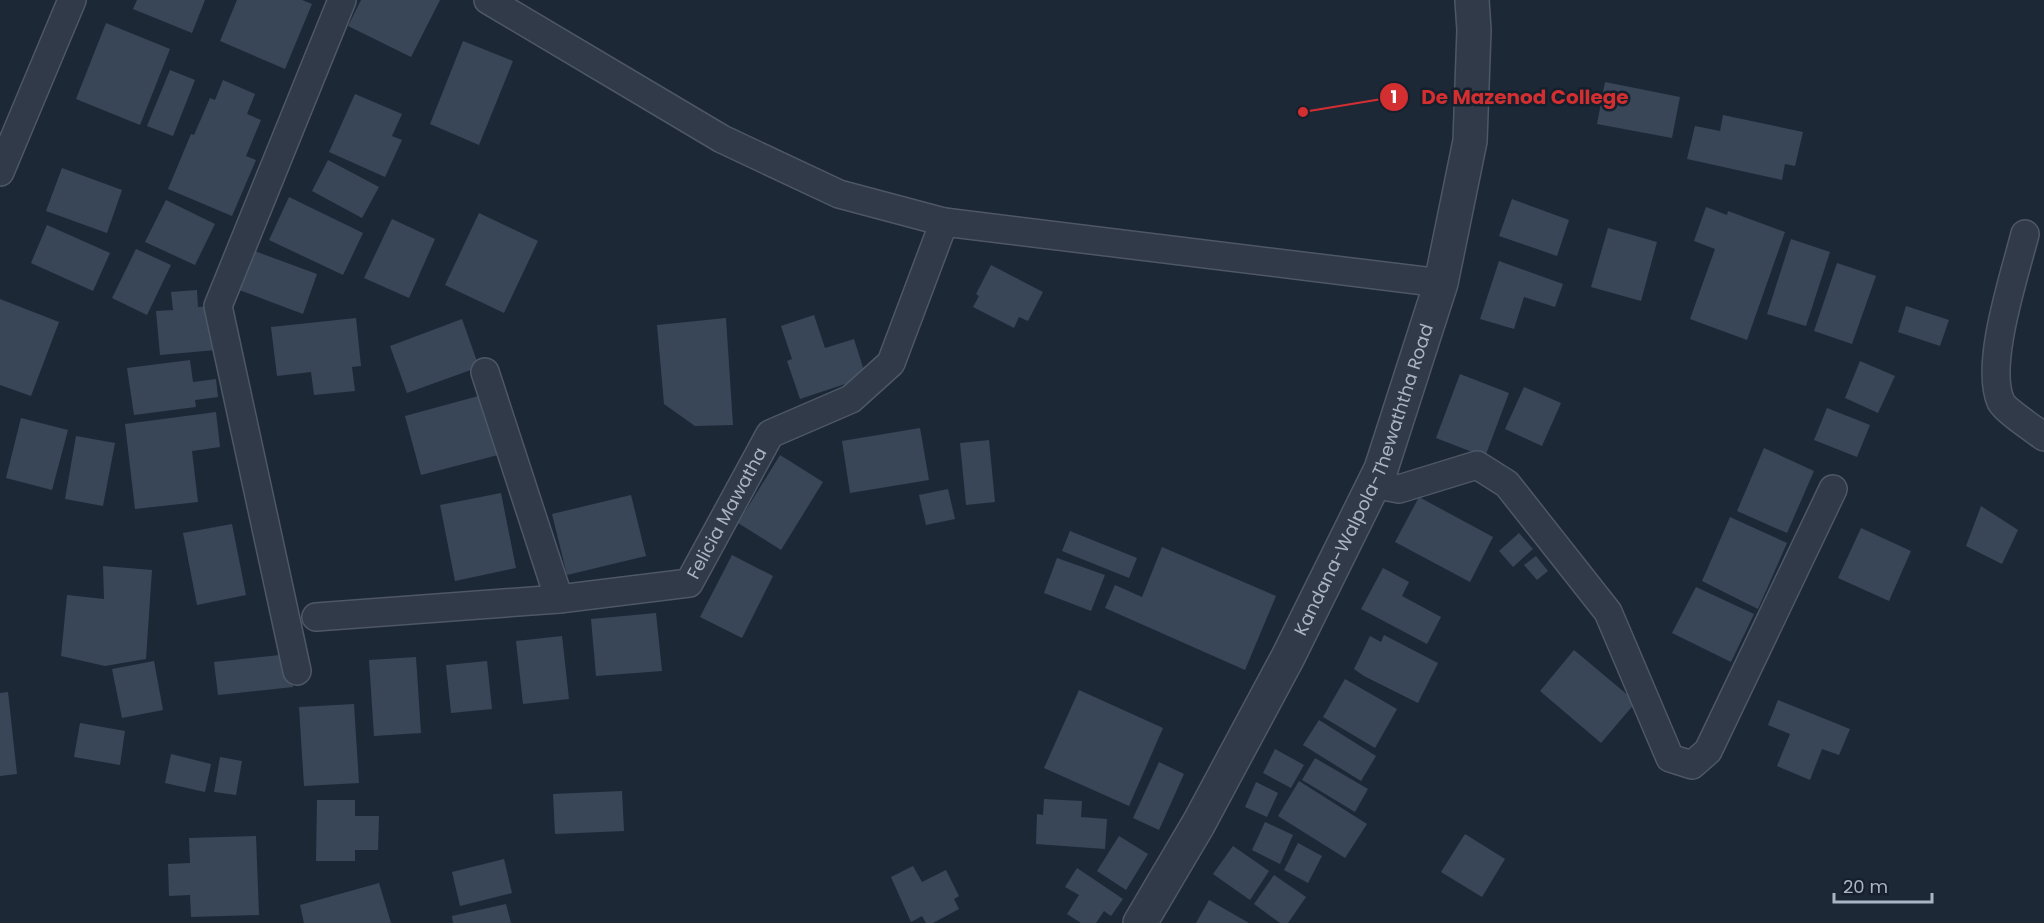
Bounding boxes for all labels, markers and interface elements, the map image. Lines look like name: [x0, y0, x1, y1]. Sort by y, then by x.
callout: De Mazenod College: [1379, 78, 1641, 116]
text: De Mazenod College: [1421, 83, 1629, 111]
text: 1: [1391, 84, 1397, 109]
street label: Kandana-Walpola-Thewaththa Road: [1288, 320, 1439, 640]
street label: Felicia Mawatha: [681, 443, 772, 583]
scale bar: [1834, 866, 1932, 904]
text: 20 m: [1843, 874, 1888, 899]

